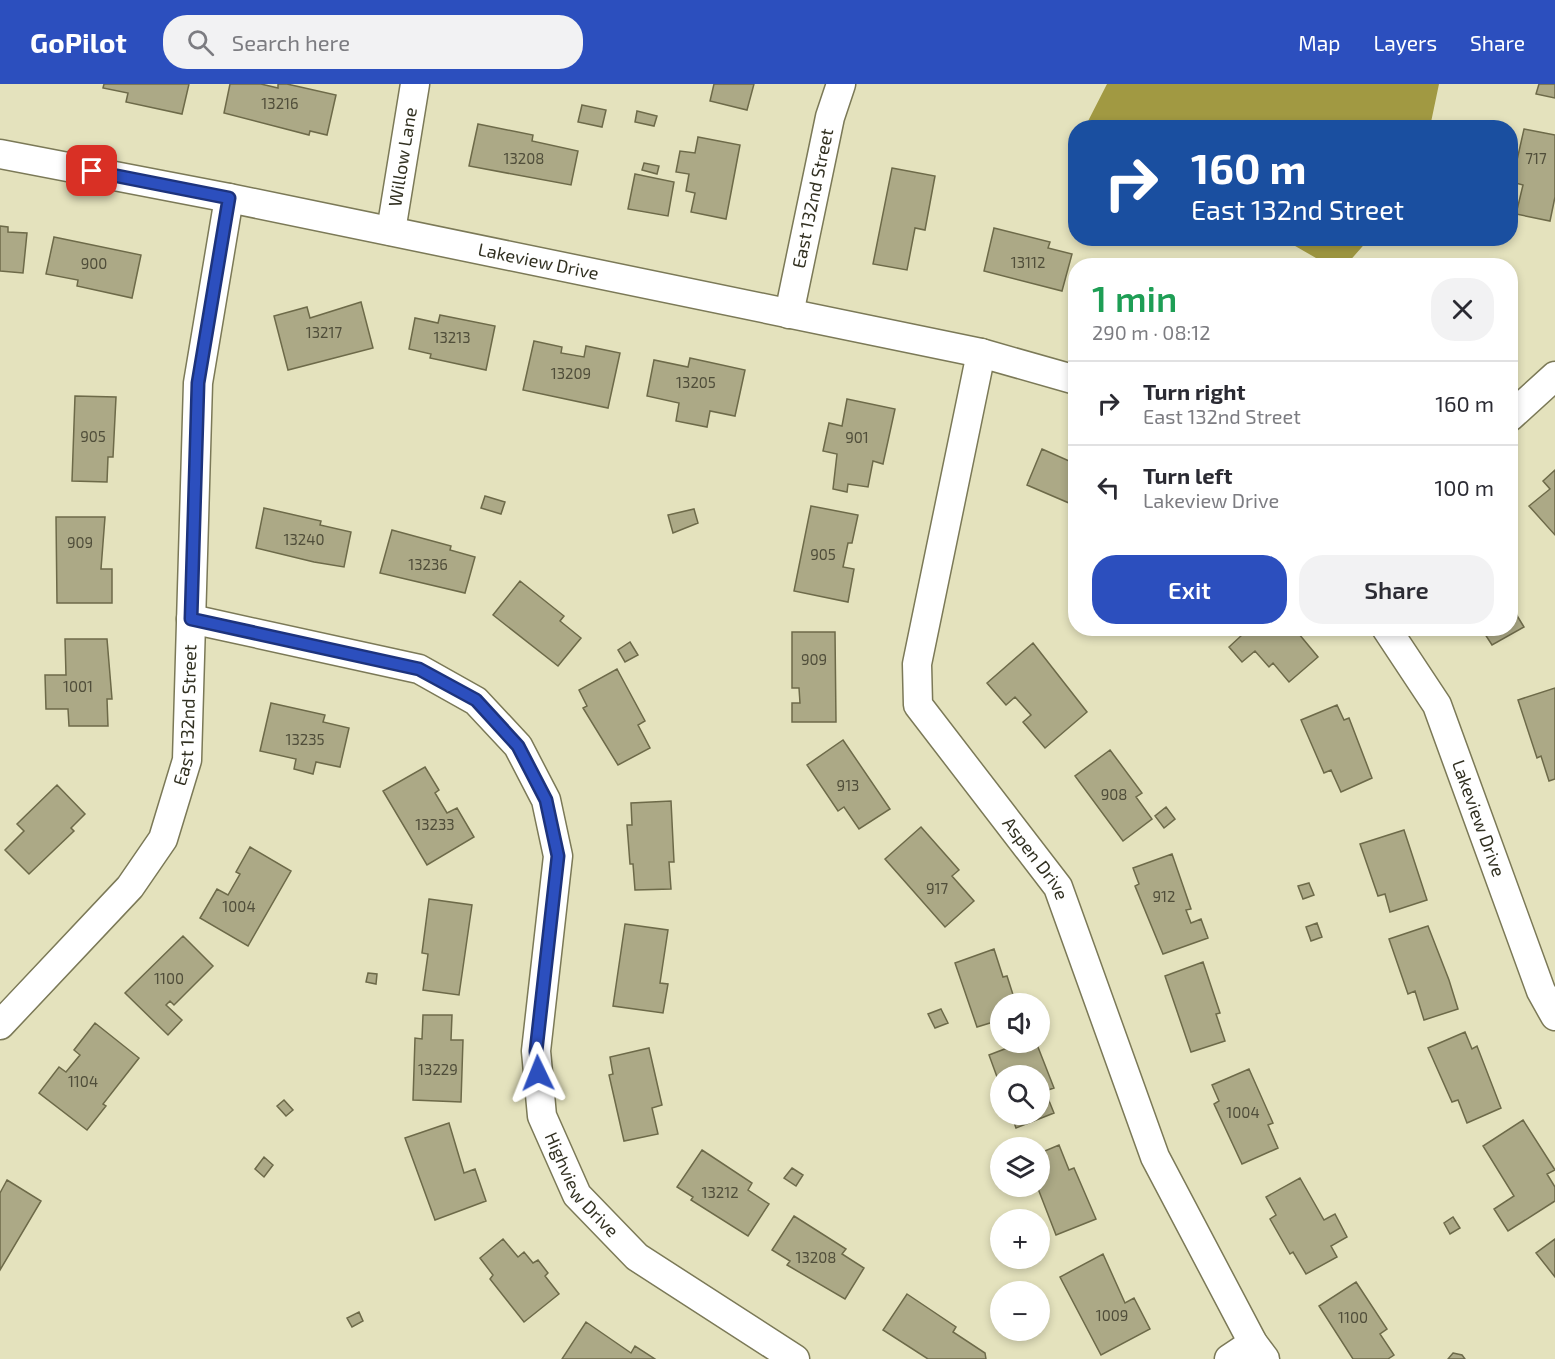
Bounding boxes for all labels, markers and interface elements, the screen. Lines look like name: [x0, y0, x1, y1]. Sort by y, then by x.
search box: [163, 15, 583, 69]
text: GoPilot: [30, 25, 127, 59]
icon: search: [184, 26, 217, 59]
text: Search here: [232, 29, 350, 55]
text: Map: [1298, 30, 1340, 55]
text: Layers: [1373, 30, 1437, 55]
text: Share: [1470, 30, 1525, 55]
house number: 13216: [261, 94, 299, 112]
street label: Willow Lane: [383, 106, 421, 208]
street label: East 132nd Street: [787, 126, 837, 270]
text: 160 m: [1191, 142, 1307, 192]
icon: right: [1092, 144, 1170, 222]
pin: [66, 145, 117, 196]
house number: 13208: [504, 149, 544, 167]
house number: 717: [1525, 149, 1547, 167]
icon: arrive: [75, 154, 108, 187]
text: East 132nd Street: [1191, 193, 1404, 225]
street label: Lakeview Drive: [476, 238, 601, 284]
house number: 13112: [1011, 253, 1045, 271]
house number: 900: [81, 254, 107, 272]
text: 1 min: [1092, 276, 1177, 319]
button: close: [1431, 278, 1494, 341]
text: 290 m · 08:12: [1092, 320, 1210, 344]
house number: 13217: [306, 323, 343, 341]
house number: 13213: [433, 328, 471, 346]
house number: 13209: [551, 364, 591, 382]
house number: 13205: [676, 373, 716, 391]
text: Turn right: [1143, 378, 1245, 404]
icon: right: [1092, 387, 1125, 420]
text: 160 m: [1435, 390, 1494, 416]
text: East 132nd Street: [1143, 404, 1301, 428]
house number: 905: [80, 427, 106, 445]
house number: 901: [845, 428, 869, 446]
text: Turn left: [1143, 462, 1232, 488]
icon: left: [1092, 471, 1125, 504]
text: 100 m: [1435, 474, 1494, 500]
text: Lakeview Drive: [1143, 488, 1279, 512]
house number: 13240: [283, 530, 325, 548]
house number: 909: [67, 533, 93, 551]
house number: 905: [810, 545, 836, 563]
house number: 13236: [408, 555, 448, 573]
button: Exit: [1092, 555, 1287, 624]
button: Share: [1299, 555, 1494, 624]
street label: East 132nd Street: [168, 644, 200, 788]
house number: 909: [801, 650, 827, 668]
house number: 1001: [63, 677, 93, 695]
house number: 13235: [285, 730, 325, 748]
street label: Lakeview Drive: [1448, 757, 1510, 879]
house number: 913: [837, 776, 859, 794]
house number: 908: [1101, 785, 1127, 803]
street label: Aspen Drive: [998, 812, 1074, 902]
house number: 13233: [415, 815, 455, 833]
house number: 917: [926, 879, 948, 897]
house number: 912: [1153, 887, 1175, 905]
house number: 1004: [222, 897, 256, 915]
house number: 1100: [154, 969, 184, 987]
map controls: [990, 993, 1050, 1341]
button: sound: [990, 993, 1050, 1053]
position arrow: [506, 1041, 570, 1105]
house number: 13229: [418, 1060, 458, 1078]
button: search: [990, 1065, 1050, 1125]
house number: 1104: [68, 1072, 98, 1090]
house number: 1004: [1226, 1103, 1260, 1121]
street label: Highview Drive: [541, 1129, 624, 1241]
button: layers: [990, 1137, 1050, 1197]
house number: 13212: [701, 1183, 739, 1201]
button: +: [990, 1209, 1050, 1269]
house number: 13208: [796, 1248, 836, 1266]
button: −: [990, 1281, 1050, 1341]
house number: 1009: [1096, 1306, 1128, 1324]
house number: 1100: [1338, 1308, 1368, 1326]

